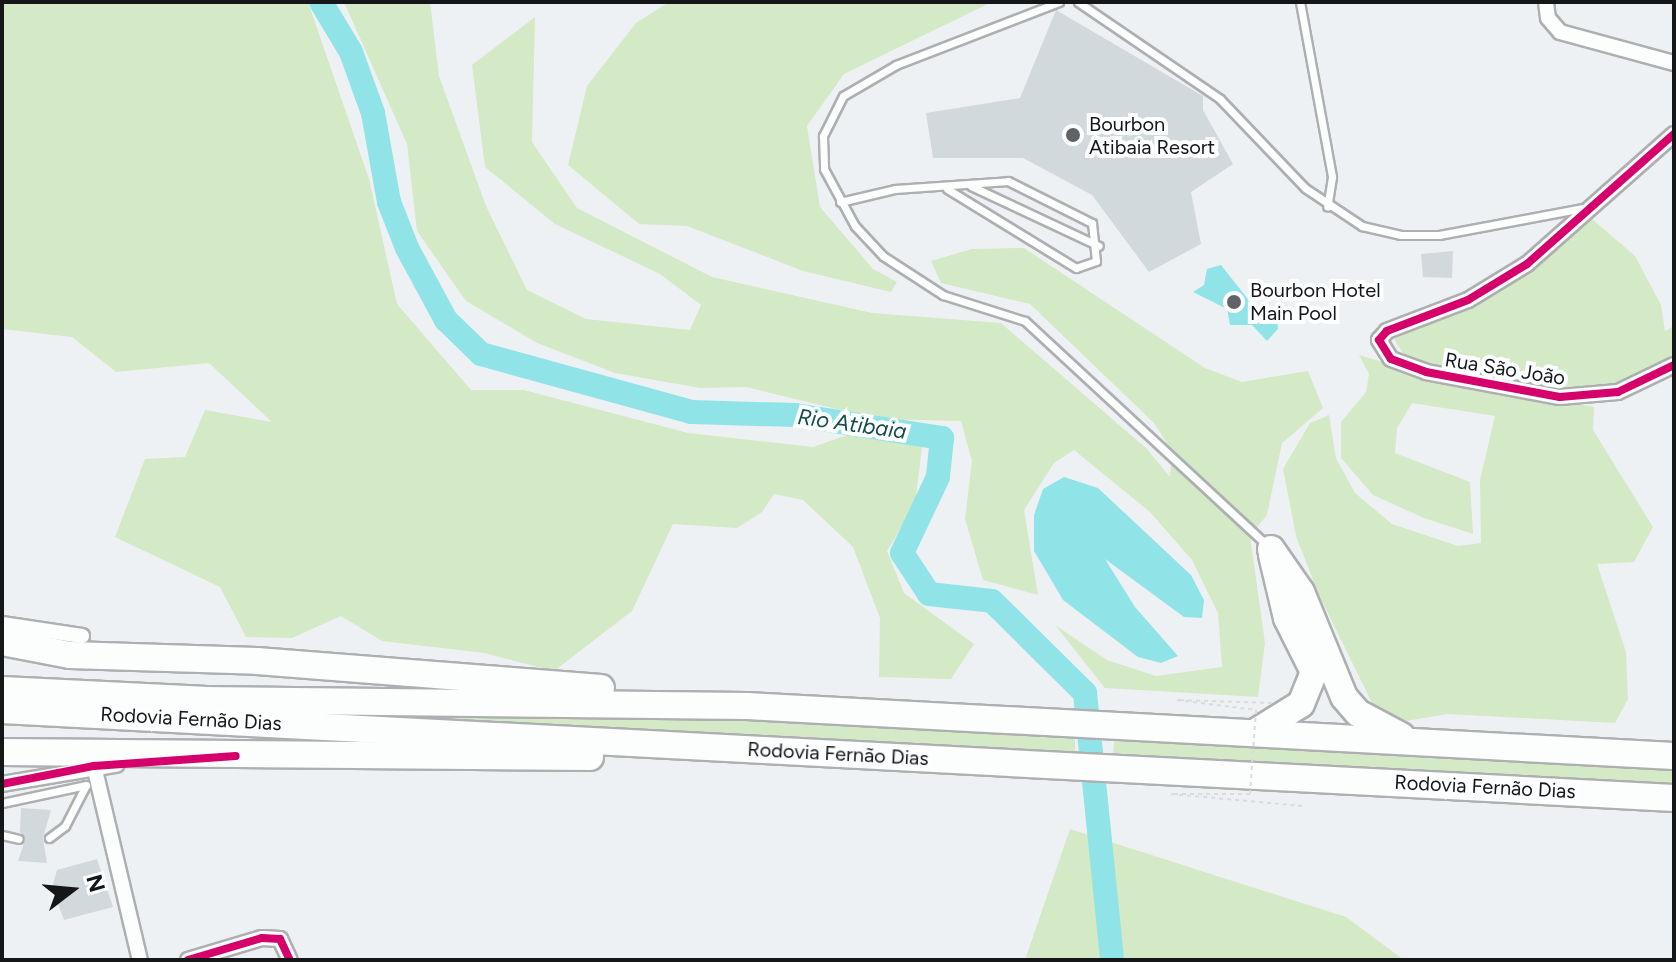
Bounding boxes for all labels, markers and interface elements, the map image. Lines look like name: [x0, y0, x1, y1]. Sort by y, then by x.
place label: Bourbon Atibaia Resort: [1089, 112, 1215, 159]
marker: Bourbon Atibaia Resort: [1064, 126, 1082, 144]
place label: Bourbon Hotel Main Pool: [1250, 278, 1381, 325]
marker: Bourbon Hotel Main Pool: [1225, 293, 1243, 311]
street label: Rua São João: [1443, 348, 1567, 390]
water label: Rio Atibaia: [796, 403, 908, 445]
street label: Rodovia Fernão Dias: [100, 702, 282, 736]
street label: Rodovia Fernão Dias: [747, 737, 929, 771]
street label: Rodovia Fernão Dias: [1394, 770, 1576, 804]
north arrow: [32, 850, 112, 930]
text: N: [80, 871, 111, 895]

